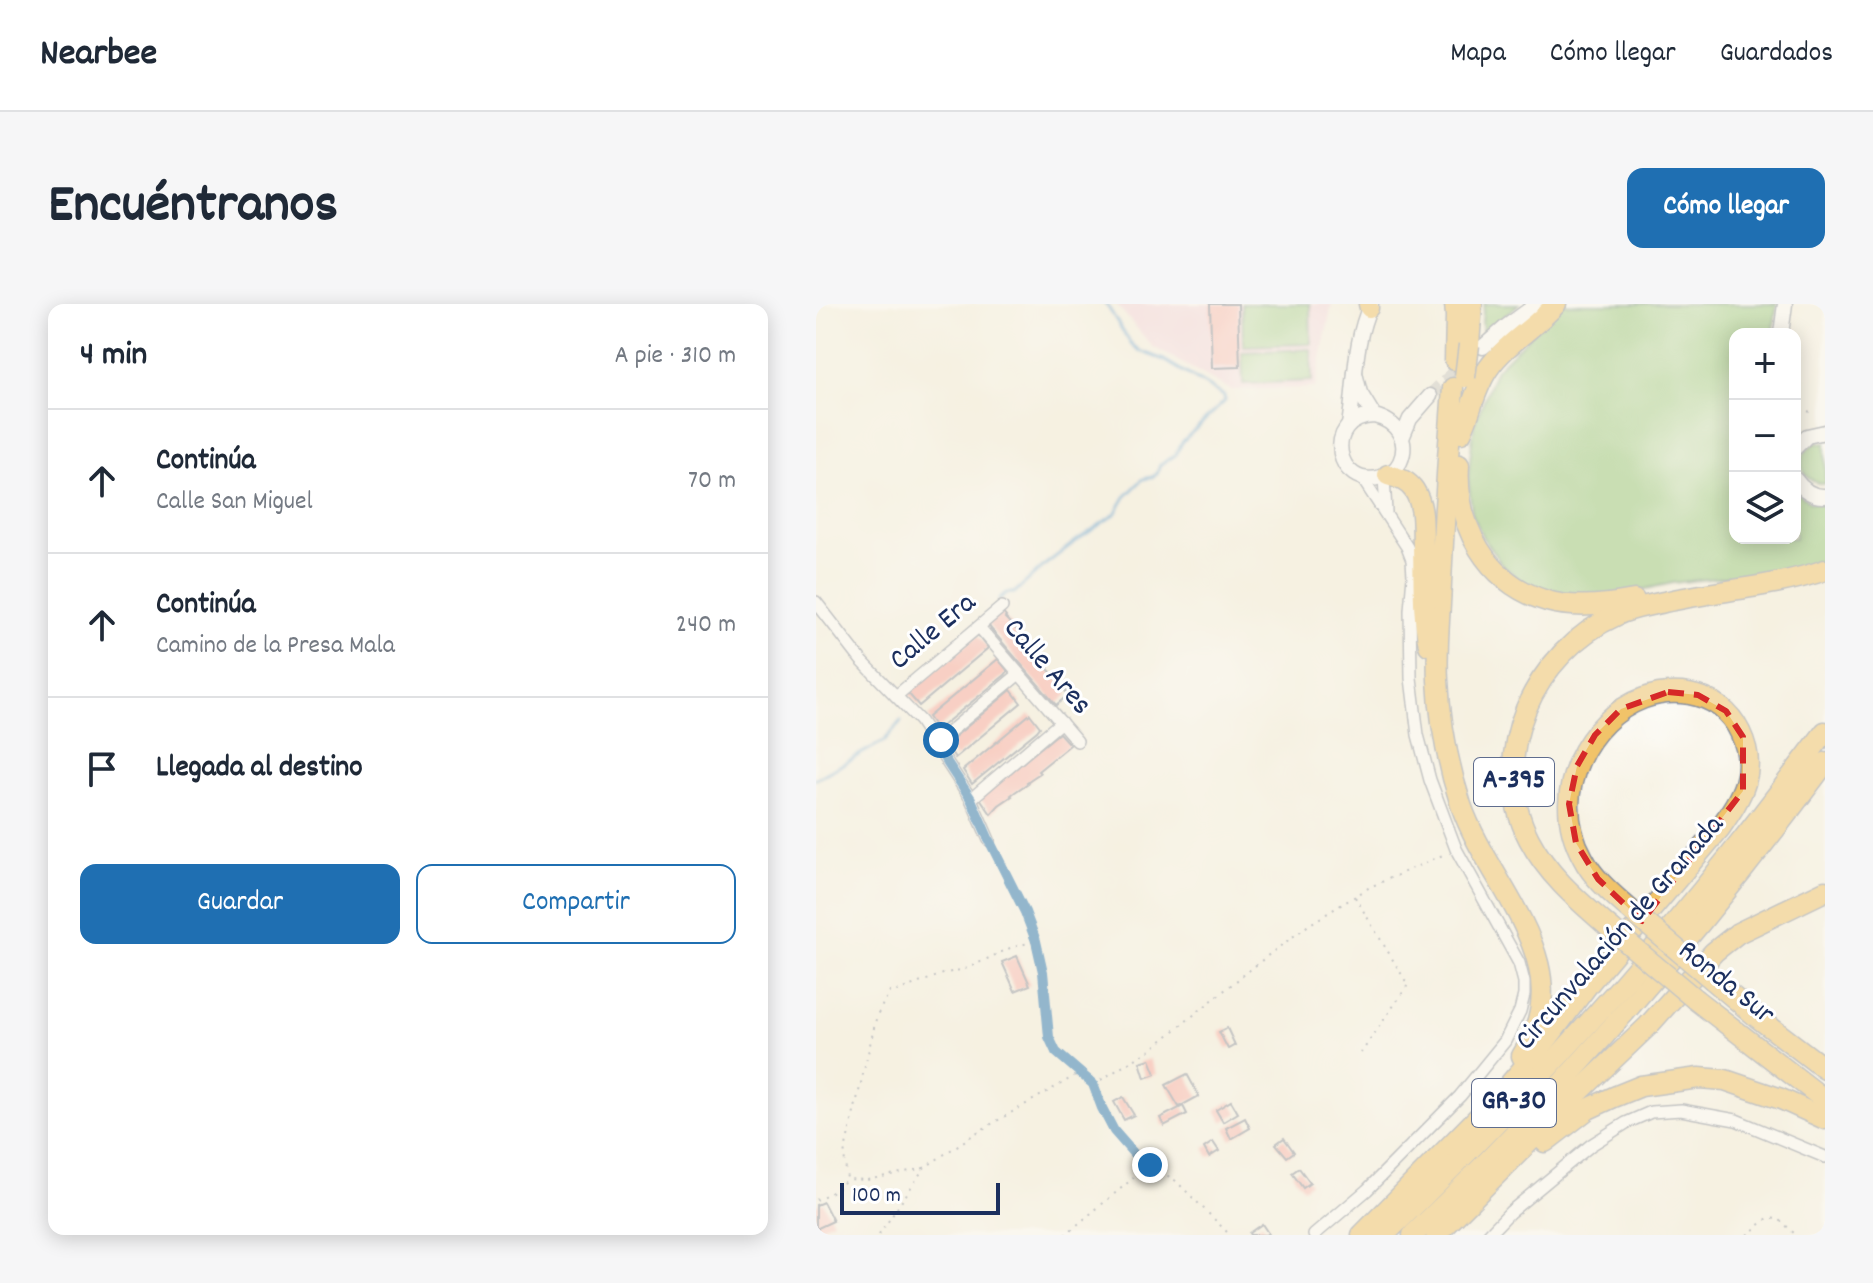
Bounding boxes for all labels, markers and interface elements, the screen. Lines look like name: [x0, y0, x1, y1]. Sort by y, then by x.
text: Nearbee: [40, 28, 157, 83]
text: Mapa: [1450, 35, 1506, 75]
text: Cómo llegar: [1550, 35, 1676, 75]
text: Guardados: [1720, 35, 1833, 75]
text: Encuéntranos: [48, 168, 338, 248]
button: Cómo llegar: [1627, 168, 1825, 248]
map controls: [1729, 328, 1801, 544]
button: +: [1729, 328, 1801, 400]
text: 4 min: [80, 332, 147, 381]
text: A pie · 310 m: [615, 338, 736, 375]
button: −: [1729, 400, 1801, 472]
text: Continúa: [156, 441, 255, 484]
icon: ahead: [80, 459, 124, 503]
text: 70 m: [688, 463, 736, 500]
button: layers: [1729, 472, 1801, 544]
text: Calle San Miguel: [156, 484, 313, 521]
street label: Calle Era: [881, 583, 988, 682]
text: Continúa: [156, 585, 255, 628]
icon: ahead: [80, 603, 124, 647]
text: 240 m: [676, 607, 736, 644]
street label: Calle Ares: [992, 610, 1100, 726]
text: Camino de la Presa Mala: [156, 628, 395, 665]
route start: [923, 722, 959, 758]
icon: arrive: [80, 747, 124, 791]
text: Llegada al destino: [156, 748, 363, 791]
road number: A-395: [1474, 758, 1554, 806]
street label: Circunvalación de Granada: [1506, 806, 1736, 1061]
button: Guardar: [80, 864, 400, 944]
button: Compartir: [416, 864, 736, 944]
street label: Ronda Sur: [1667, 931, 1783, 1037]
road number: GR-30: [1472, 1079, 1556, 1127]
route end: [1132, 1147, 1168, 1183]
scale bar: [840, 1179, 1000, 1215]
text: 100 m: [852, 1181, 901, 1212]

